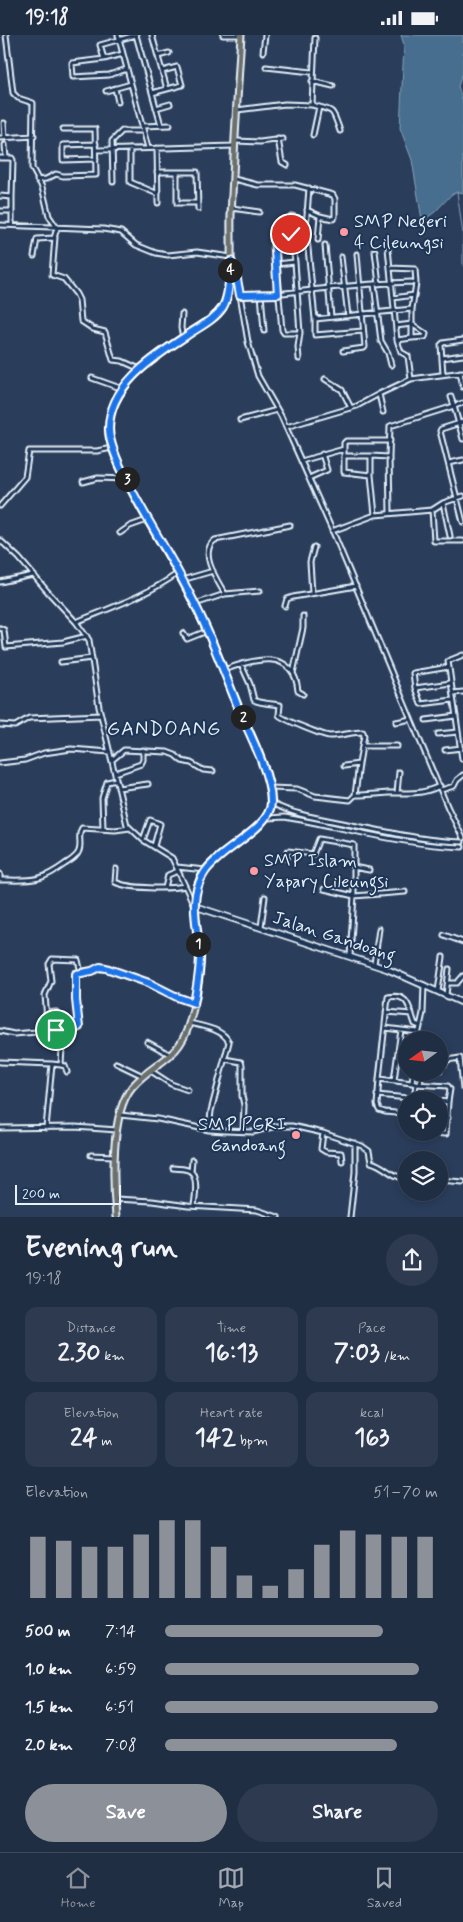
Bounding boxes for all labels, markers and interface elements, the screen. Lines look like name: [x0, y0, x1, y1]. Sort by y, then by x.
text: 19:18: [25, 5, 69, 30]
place label: SMP Negeri 4 Cileungsi: [354, 210, 447, 255]
pin: [270, 213, 312, 255]
icon: check: [277, 220, 305, 248]
marker: SMP Negeri 4 Cileungsi: [338, 226, 350, 238]
pin: 4: [218, 257, 242, 283]
text: 4: [226, 261, 235, 279]
pin: 3: [114, 467, 140, 491]
text: 3: [124, 470, 131, 488]
pin: 2: [230, 705, 256, 729]
text: 2: [240, 708, 247, 726]
district label: GANDOANG: [107, 716, 221, 743]
place label: SMP Islam Yapary Cileungsi: [264, 849, 388, 896]
marker: SMP Islam Yapary Cileungsi: [248, 865, 260, 877]
street label: Jalan Gandoang: [269, 906, 398, 970]
pin: 1: [186, 931, 210, 957]
text: 1: [195, 935, 202, 953]
pin: [35, 1009, 77, 1051]
icon: arrive: [42, 1016, 70, 1044]
north arrow: [398, 1031, 448, 1081]
map controls: [398, 1031, 448, 1201]
button: locate: [398, 1091, 448, 1141]
place label: SMP PGRI Gandoang: [198, 1113, 286, 1160]
marker: SMP PGRI Gandoang: [290, 1129, 302, 1141]
button: layers: [398, 1151, 448, 1201]
scale bar: [15, 1182, 121, 1205]
text: 200 m: [22, 1185, 60, 1203]
text: Evening run: [25, 1230, 178, 1267]
button: share: [386, 1234, 438, 1286]
text: 19:18: [25, 1268, 62, 1289]
text: Distance: [67, 1319, 116, 1337]
text: Time: [217, 1319, 246, 1337]
text: Pace: [358, 1319, 386, 1337]
text: 2.30: [58, 1337, 101, 1370]
text: 16:13: [205, 1337, 258, 1370]
text: 7:03: [333, 1337, 380, 1370]
text: km: [101, 1347, 125, 1365]
text: /km: [380, 1347, 410, 1365]
text: Elevation: [64, 1404, 119, 1422]
text: Heart rate: [200, 1404, 263, 1422]
text: kcal: [360, 1404, 384, 1422]
text: 24: [70, 1422, 97, 1455]
text: 142: [195, 1422, 236, 1455]
text: 163: [354, 1422, 389, 1455]
text: m: [97, 1432, 112, 1450]
text: bpm: [236, 1432, 268, 1450]
text: Elevation: [25, 1482, 88, 1503]
text: 51–70 m: [373, 1482, 438, 1503]
text: 500 m: [25, 1621, 70, 1642]
text: 7:14: [105, 1621, 136, 1642]
text: 1.0 km: [25, 1659, 72, 1680]
text: 6:59: [105, 1659, 137, 1680]
text: 1.5 km: [25, 1697, 73, 1718]
text: 6:51: [105, 1697, 134, 1718]
text: 2.0 km: [25, 1735, 73, 1756]
text: 7:08: [105, 1735, 137, 1756]
button: Save: [25, 1784, 227, 1842]
button: Share: [237, 1784, 438, 1842]
tab: Home: [61, 1864, 96, 1912]
tab: Map: [217, 1864, 245, 1912]
tab: Saved: [367, 1864, 402, 1912]

